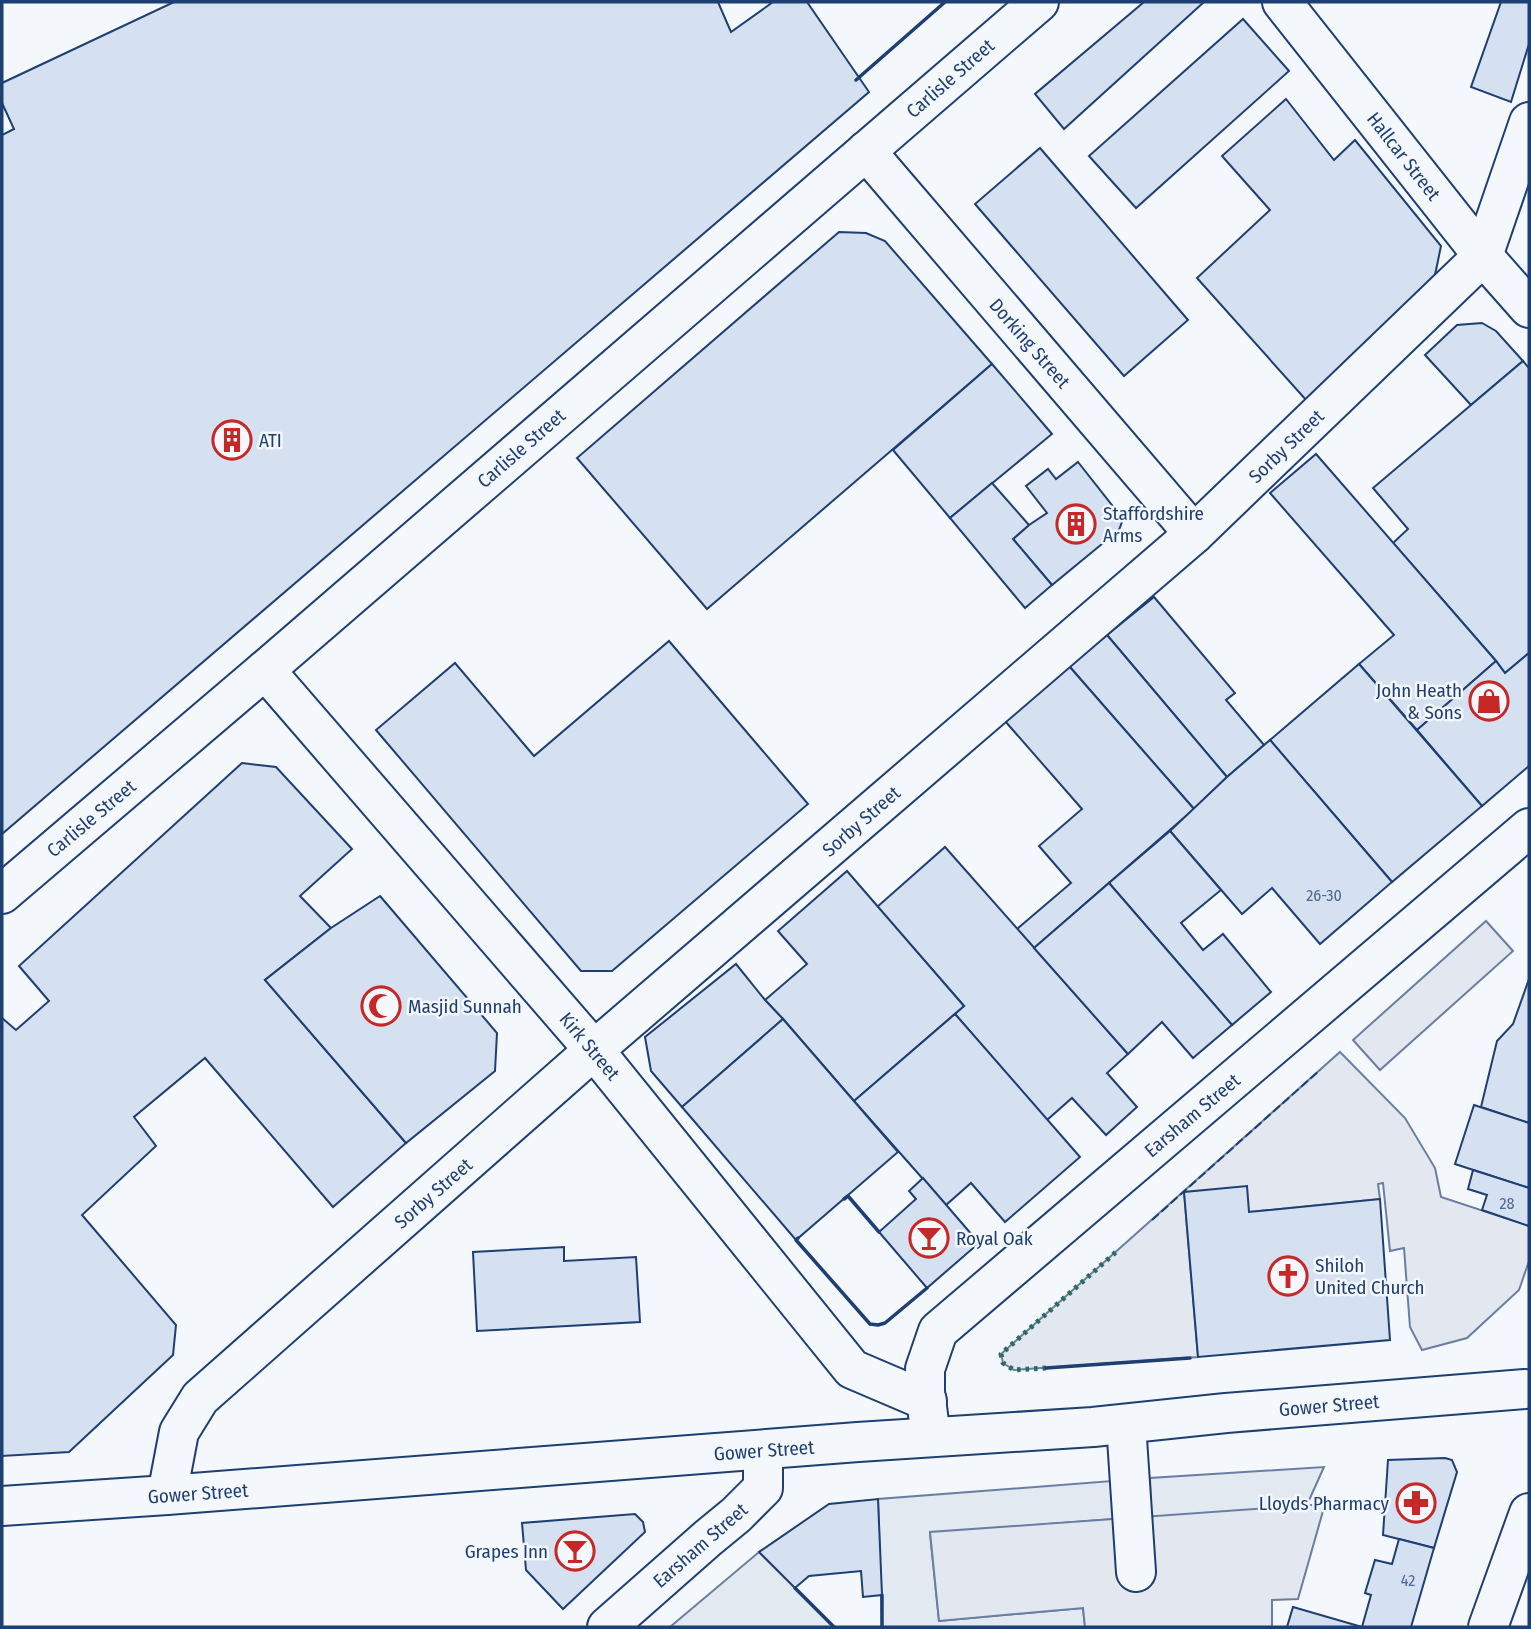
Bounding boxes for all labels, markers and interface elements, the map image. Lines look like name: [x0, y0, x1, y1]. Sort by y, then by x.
street label: Carlisle Street: [902, 33, 1000, 123]
street label: Hallcar Street: [1362, 108, 1446, 206]
street label: Dorking Street: [984, 294, 1075, 394]
street label: Carlisle Street: [473, 403, 571, 493]
street label: Sorby Street: [1244, 404, 1329, 488]
building icon: ATI: [211, 419, 253, 461]
place label: ATI: [259, 429, 282, 452]
place label: Staffordshire Arms: [1103, 502, 1204, 547]
building icon: Staffordshire Arms: [1055, 503, 1097, 545]
place label: John Heath & Sons: [1376, 679, 1462, 724]
shop icon: John Heath & Sons: [1468, 680, 1510, 722]
street label: Carlisle Street: [42, 774, 141, 862]
street label: Sorby Street: [818, 781, 906, 861]
house number: 26-30: [1306, 886, 1342, 905]
mosque icon: Masjid Sunnah: [360, 985, 402, 1027]
place label: Masjid Sunnah: [408, 995, 522, 1018]
street label: Kirk Street: [555, 1008, 625, 1086]
street label: Earsham Street: [1140, 1068, 1245, 1162]
street label: Sorby Street: [390, 1153, 478, 1233]
house number: 28: [1499, 1194, 1515, 1213]
bar icon: Royal Oak: [908, 1217, 950, 1259]
place label: Royal Oak: [956, 1227, 1033, 1250]
place label: Shiloh United Church: [1315, 1254, 1425, 1299]
church icon: Shiloh United Church: [1267, 1255, 1309, 1297]
street label: Gower Street: [1278, 1390, 1381, 1421]
street label: Gower Street: [713, 1435, 816, 1465]
street label: Gower Street: [147, 1478, 250, 1508]
pharmacy icon: Lloyds Pharmacy: [1395, 1482, 1437, 1524]
place label: Lloyds Pharmacy: [1259, 1492, 1390, 1515]
street label: Earsham Street: [648, 1498, 753, 1593]
bar icon: Grapes Inn: [554, 1530, 596, 1572]
place label: Grapes Inn: [465, 1540, 548, 1563]
house number: 42: [1401, 1571, 1415, 1590]

